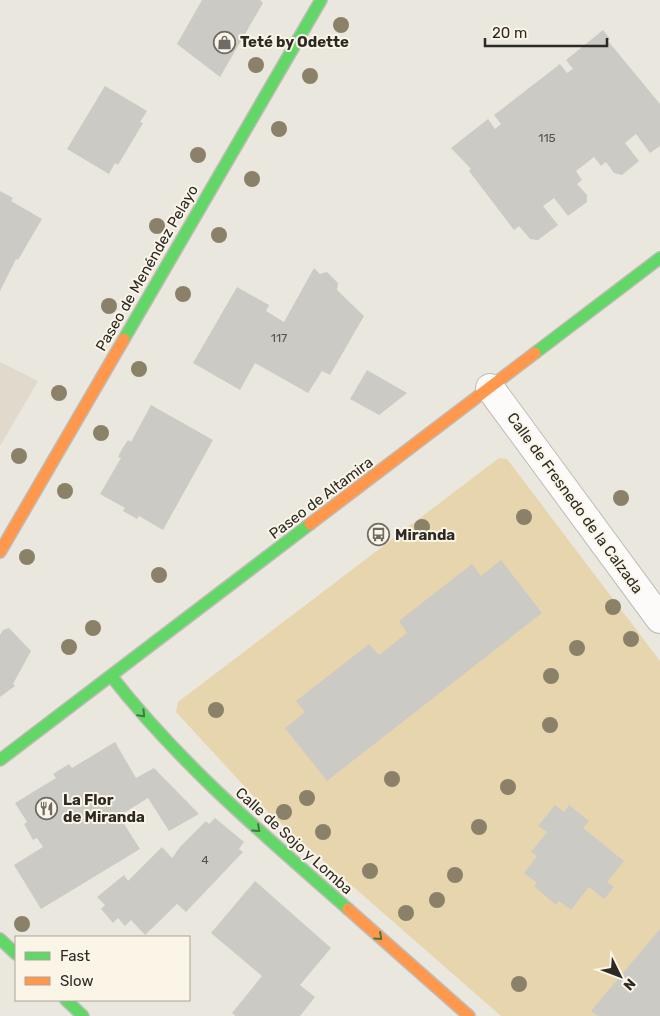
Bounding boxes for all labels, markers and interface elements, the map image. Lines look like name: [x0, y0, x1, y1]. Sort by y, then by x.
scale bar: [485, 15, 608, 47]
text: 20 m: [492, 24, 527, 42]
shop icon: Teté by Odette: [212, 30, 236, 54]
place label: Teté by Odette: [240, 33, 349, 51]
house number: 115: [538, 131, 556, 145]
street label: Paseo de Menéndez Pelayo: [92, 182, 202, 354]
house number: 117: [271, 331, 287, 345]
street label: Calle de Fresnedo de la Calzada: [503, 409, 647, 597]
street label: Paseo de Altamira: [266, 453, 376, 543]
bus stop icon: Miranda: [367, 523, 391, 547]
place label: Miranda: [395, 526, 455, 544]
one-way arrow: [136, 709, 145, 718]
street label: Calle de Sojo y Lomba: [232, 784, 356, 898]
place label: La Flor de Miranda: [63, 791, 145, 826]
restaurant icon: La Flor de Miranda: [35, 797, 59, 821]
one-way arrow: [252, 823, 261, 832]
house number: 4: [201, 853, 209, 867]
one-way arrow: [373, 931, 382, 940]
legend: [15, 936, 190, 1001]
text: Fast: [60, 947, 90, 965]
north arrow: [595, 951, 645, 1001]
text: Slow: [60, 972, 93, 990]
text: N: [620, 975, 639, 994]

